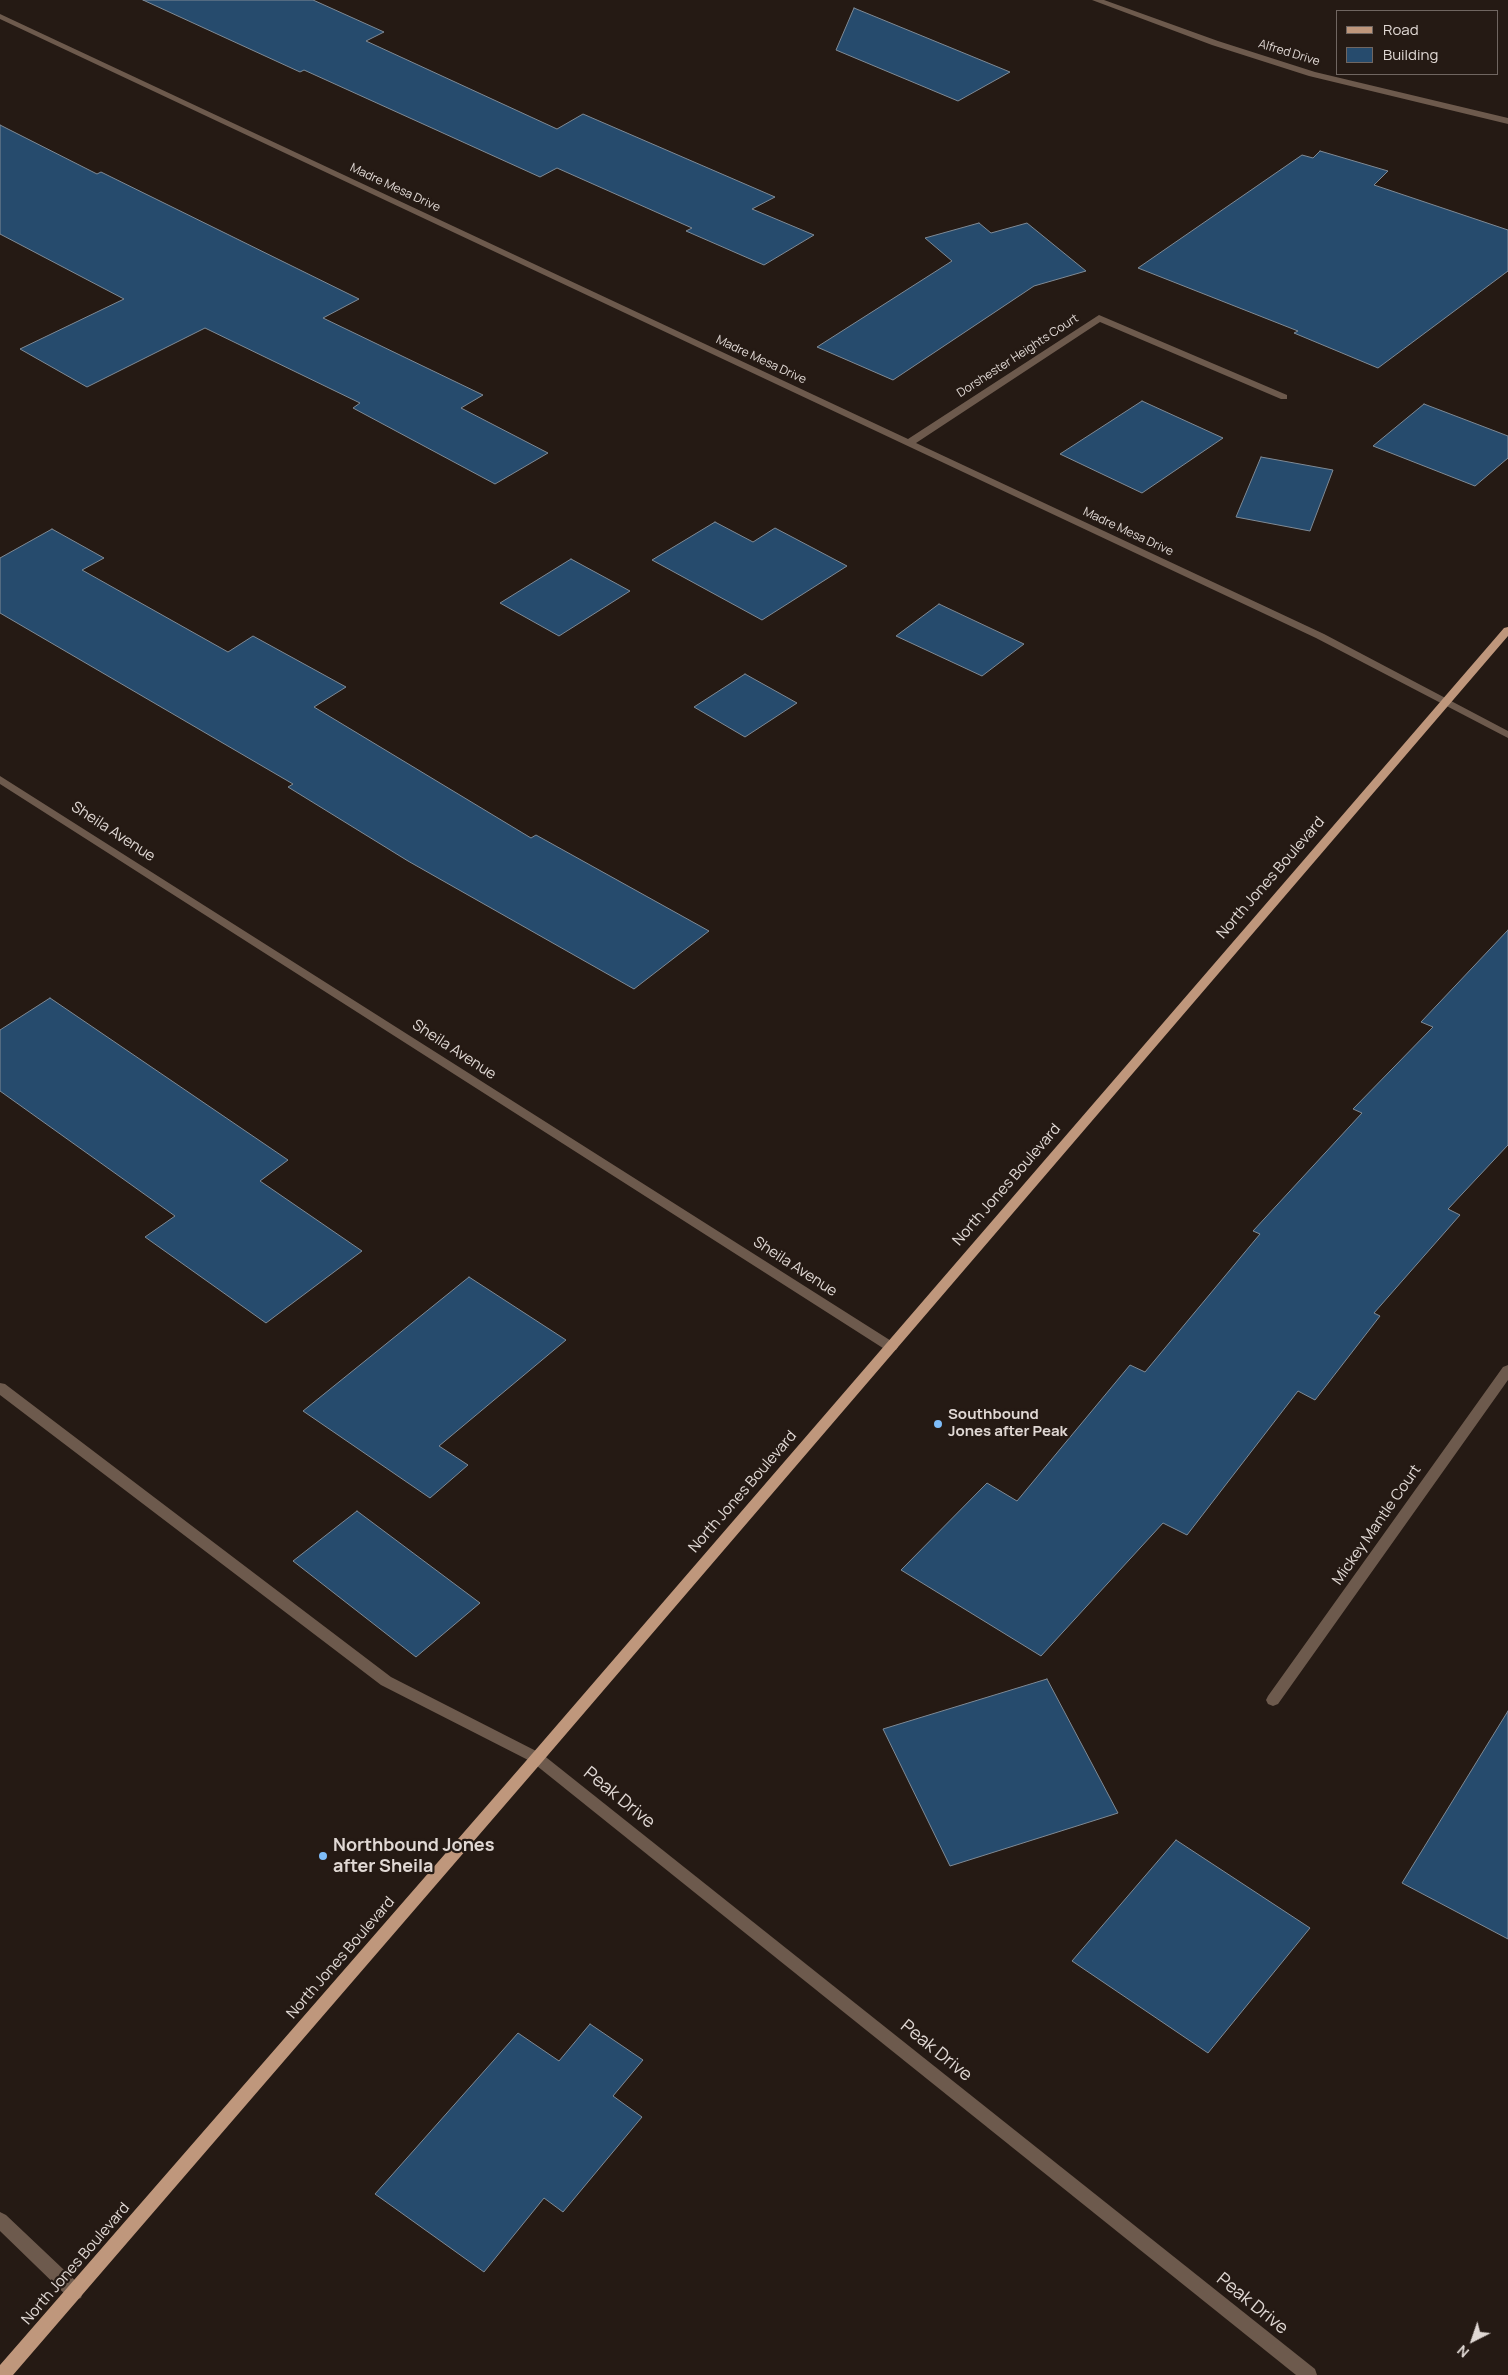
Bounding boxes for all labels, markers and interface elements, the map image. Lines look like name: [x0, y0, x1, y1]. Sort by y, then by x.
legend: [1336, 10, 1498, 75]
text: Road: [1383, 19, 1419, 40]
street label: Alfred Drive: [1257, 37, 1321, 69]
text: Building: [1383, 44, 1438, 65]
street label: Madre Mesa Drive: [348, 161, 442, 215]
street label: Dorshester Heights Court: [955, 311, 1081, 401]
street label: Madre Mesa Drive: [714, 333, 808, 387]
street label: Madre Mesa Drive: [1081, 505, 1175, 559]
street label: Sheila Avenue: [68, 798, 158, 866]
street label: North Jones Boulevard: [1213, 813, 1329, 943]
street label: Sheila Avenue: [409, 1016, 499, 1084]
street label: North Jones Boulevard: [949, 1120, 1065, 1250]
street label: Sheila Avenue: [750, 1233, 840, 1301]
place label: Southbound Jones after Peak: [948, 1406, 1068, 1441]
marker: Southbound Jones after Peak: [932, 1418, 944, 1430]
street label: North Jones Boulevard: [685, 1427, 801, 1557]
street label: Mickey Mantle Court: [1329, 1462, 1425, 1588]
street label: Peak Drive: [579, 1763, 659, 1833]
place label: Northbound Jones after Sheila: [333, 1835, 494, 1878]
marker: Northbound Jones after Sheila: [317, 1850, 329, 1862]
street label: North Jones Boulevard: [283, 1893, 399, 2023]
street label: Peak Drive: [896, 2016, 976, 2086]
street label: North Jones Boulevard: [18, 2199, 134, 2329]
street label: Peak Drive: [1212, 2269, 1292, 2339]
north arrow: [1448, 2315, 1498, 2365]
text: N: [1453, 2341, 1473, 2362]

